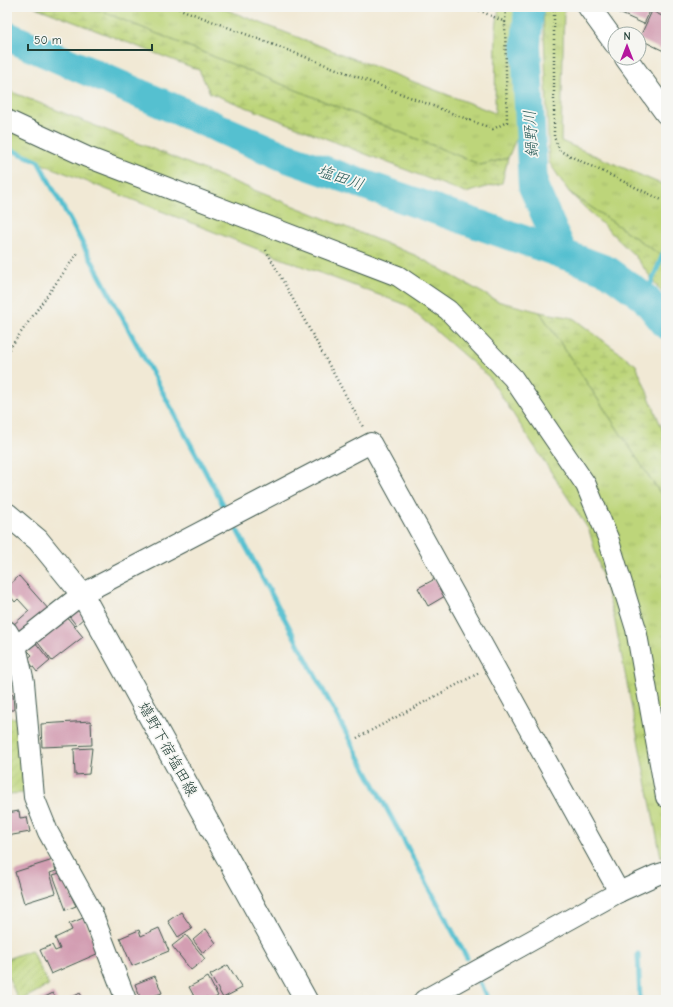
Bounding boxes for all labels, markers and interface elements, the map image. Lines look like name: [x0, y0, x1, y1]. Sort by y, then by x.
scale bar: [28, 26, 152, 52]
north arrow: [607, 26, 647, 66]
text: N: [623, 30, 631, 43]
text: 50 m: [34, 33, 62, 47]
water label: 鍋野川: [521, 110, 541, 158]
water label: 塩田川: [315, 162, 366, 194]
street label: 嬉野下宿塩田線: [135, 699, 201, 799]

